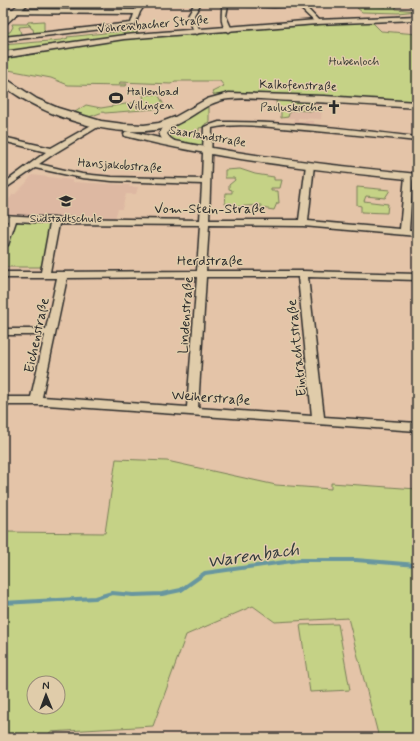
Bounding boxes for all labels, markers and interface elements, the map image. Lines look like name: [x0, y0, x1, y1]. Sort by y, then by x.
street label: Vöhrenbacher Straße: [97, 12, 209, 38]
park label: Hubenloch: [329, 54, 380, 70]
street label: Kalkofenstraße: [259, 77, 337, 95]
place label: Hallenbad Villingen: [127, 84, 179, 115]
sports icon: Hallenbad Villingen: [108, 90, 124, 106]
church icon: Pauluskirche: [326, 99, 342, 115]
place label: Pauluskirche: [260, 100, 323, 116]
street label: Saarlandstraße: [168, 122, 247, 152]
street label: Hansjakobstraße: [77, 155, 163, 177]
school or university icon: Südstadtschule: [58, 193, 74, 209]
street label: Vom-Stein-Straße: [154, 200, 266, 218]
place label: Südstadtschule: [30, 211, 102, 227]
street label: Herdstraße: [177, 252, 243, 270]
street label: Lindenstraße: [174, 276, 198, 354]
street label: Eichenstraße: [20, 296, 54, 374]
street label: Eintrachtstraße: [283, 298, 311, 397]
street label: Weiherstraße: [171, 386, 251, 410]
water label: Warenbach: [206, 538, 301, 574]
north arrow: [26, 675, 66, 715]
text: N: [42, 679, 50, 693]

